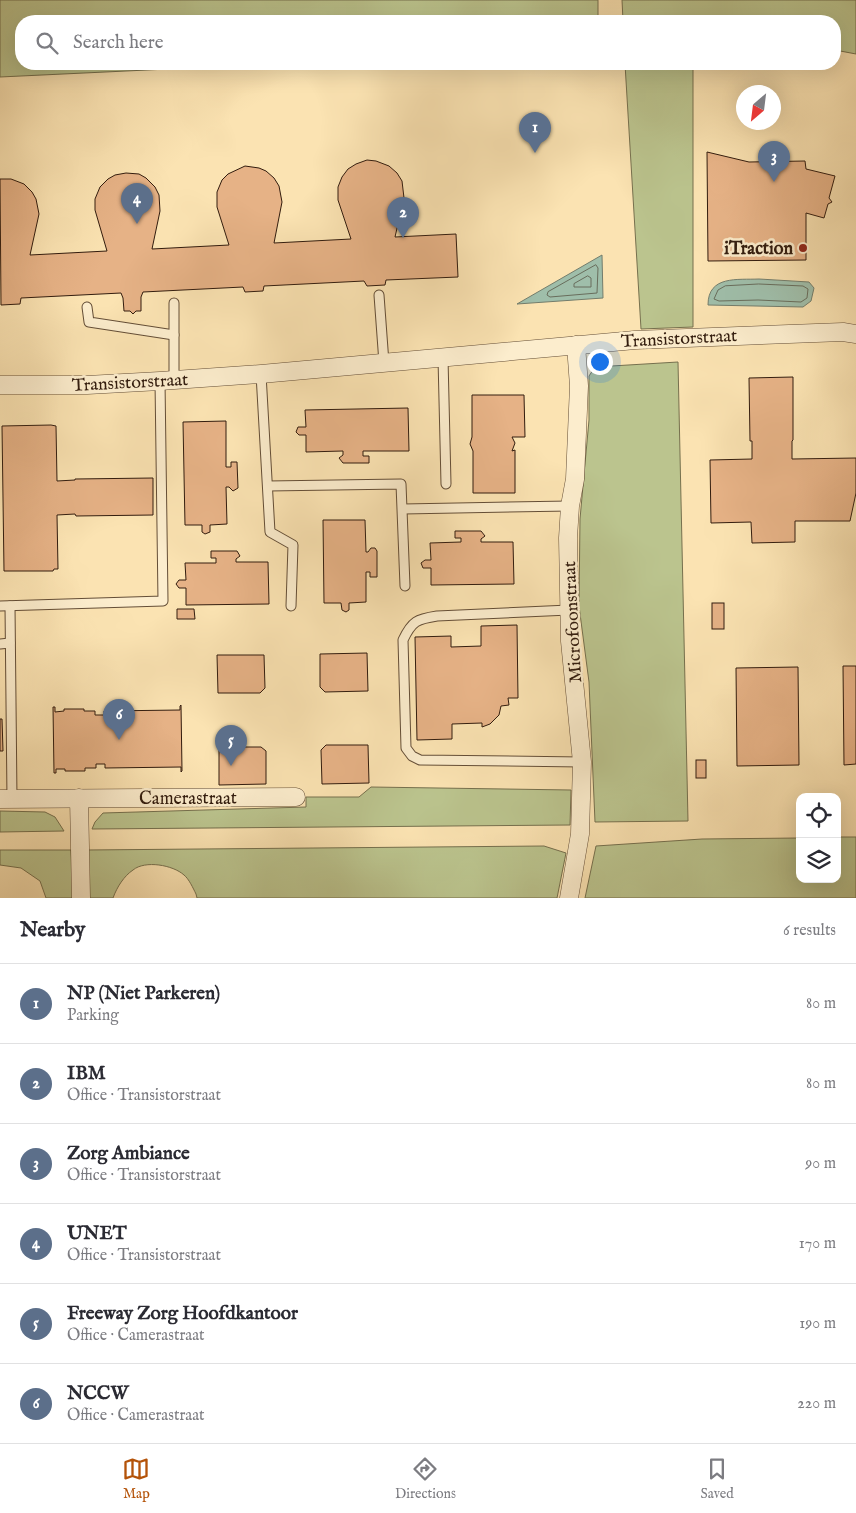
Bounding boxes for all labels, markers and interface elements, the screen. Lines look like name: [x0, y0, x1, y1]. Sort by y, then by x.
search box: [15, 15, 841, 70]
icon: search: [33, 29, 61, 57]
text: Search here: [73, 31, 164, 55]
north arrow: [736, 85, 781, 130]
pin: 1: [519, 112, 551, 153]
pin: 3: [758, 141, 790, 182]
pin: 4: [121, 183, 153, 224]
pin: 2: [387, 197, 419, 238]
place label: iTraction: [724, 238, 793, 261]
marker: iTraction: [797, 242, 809, 254]
street label: Transistorstraat: [620, 325, 738, 354]
your location: [587, 349, 613, 375]
street label: Transistorstraat: [71, 369, 189, 398]
street label: Microfoonstraat: [559, 560, 588, 683]
pin: 6: [103, 699, 135, 740]
pin: 5: [215, 725, 247, 766]
street label: Camerastraat: [139, 788, 237, 811]
map controls: [796, 793, 841, 883]
button: locate: [796, 793, 841, 838]
button: layers: [796, 838, 841, 883]
text: Nearby: [20, 917, 85, 944]
text: 6 results: [783, 921, 836, 941]
text: NP (Niet Parkeren): [67, 982, 220, 1006]
text: 1: [33, 994, 39, 1014]
text: 80 m: [806, 994, 836, 1014]
text: Parking: [67, 1006, 119, 1026]
text: IBM: [67, 1062, 106, 1086]
text: 2: [32, 1074, 40, 1094]
text: 80 m: [806, 1074, 836, 1094]
text: Office · Transistorstraat: [67, 1086, 221, 1106]
text: Zorg Ambiance: [67, 1142, 190, 1166]
text: 3: [33, 1154, 39, 1174]
text: 90 m: [805, 1154, 836, 1174]
text: Office · Transistorstraat: [67, 1166, 221, 1186]
text: UNET: [67, 1222, 127, 1246]
text: 4: [32, 1234, 40, 1254]
text: 170 m: [799, 1234, 836, 1254]
text: Office · Transistorstraat: [67, 1246, 221, 1266]
text: Freeway Zorg Hoofdkantoor: [67, 1302, 298, 1326]
text: 5: [33, 1314, 39, 1334]
text: 190 m: [799, 1314, 836, 1334]
text: Office · Camerastraat: [67, 1326, 205, 1346]
text: NCCW: [67, 1382, 129, 1406]
text: 6: [33, 1394, 39, 1414]
text: 220 m: [797, 1394, 836, 1414]
text: Office · Camerastraat: [67, 1406, 205, 1426]
tab: Map: [122, 1455, 150, 1503]
tab: Directions: [395, 1455, 456, 1503]
tab: Saved: [701, 1455, 734, 1503]

